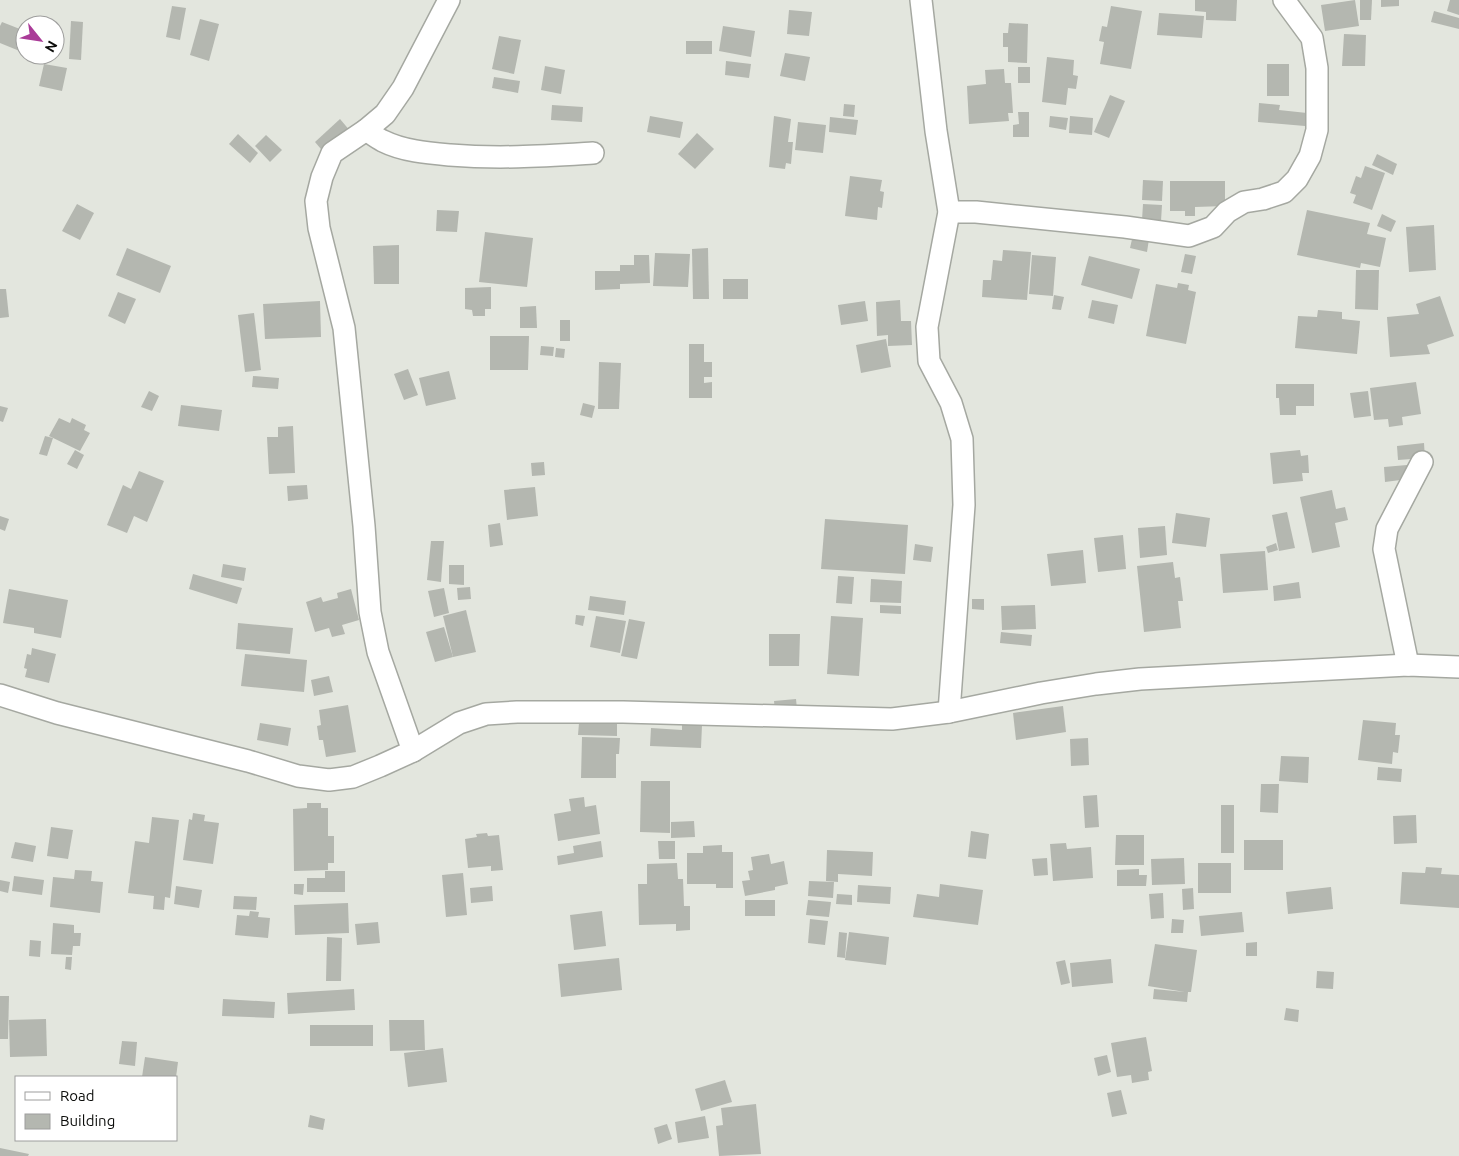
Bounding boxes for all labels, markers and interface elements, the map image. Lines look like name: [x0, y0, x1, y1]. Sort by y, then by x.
north arrow: [15, 15, 65, 65]
text: N: [42, 38, 61, 55]
legend: [15, 1076, 178, 1141]
text: Road: [60, 1087, 95, 1104]
text: Building: [60, 1112, 115, 1129]

